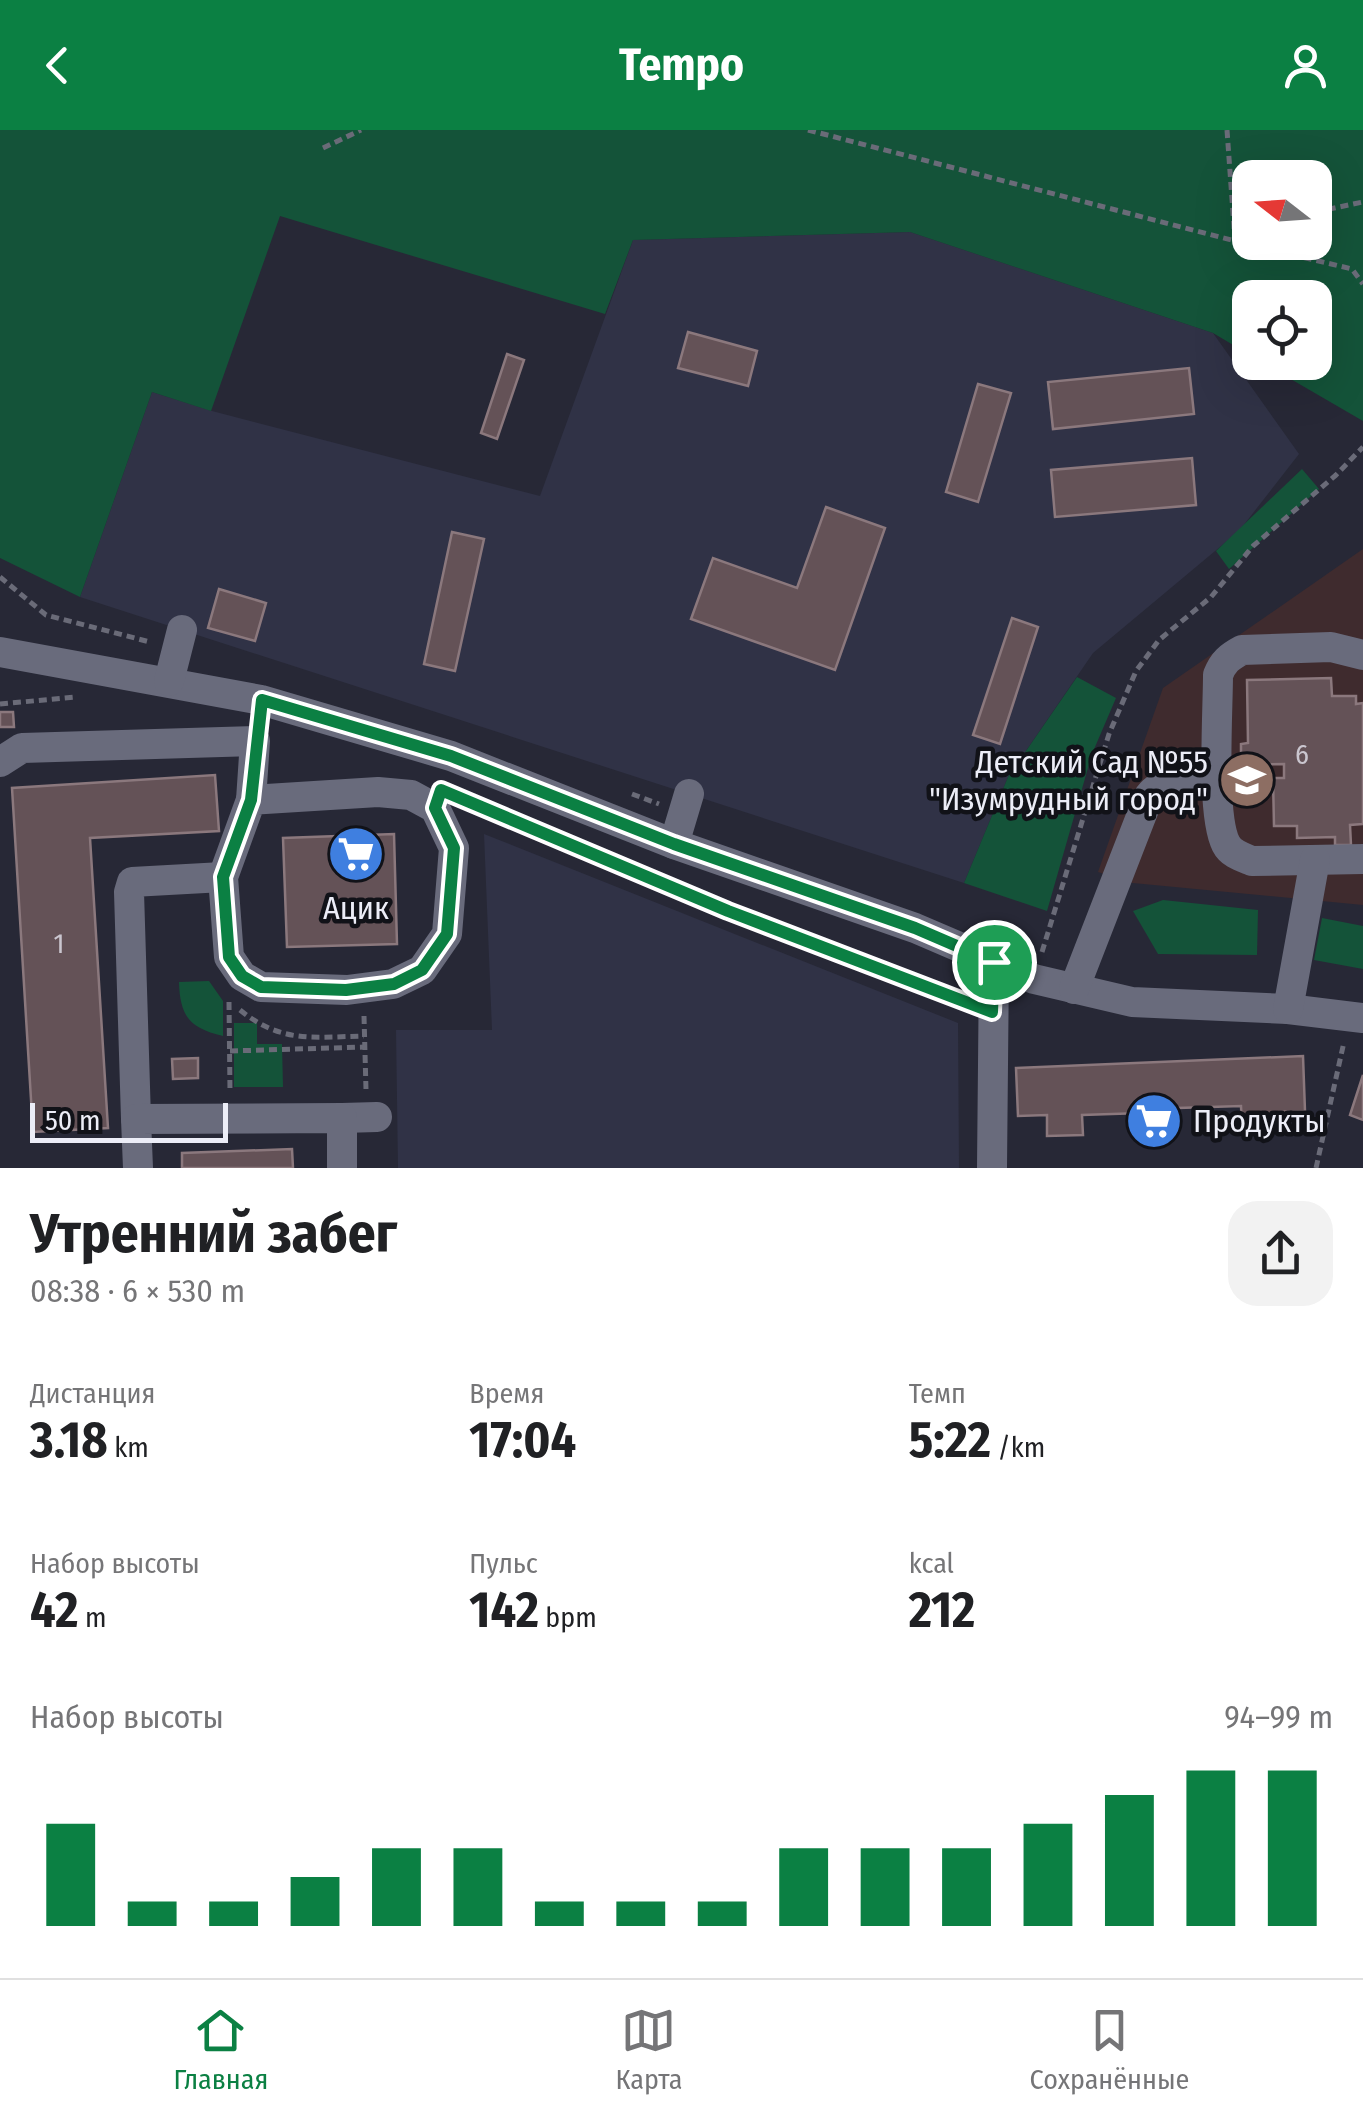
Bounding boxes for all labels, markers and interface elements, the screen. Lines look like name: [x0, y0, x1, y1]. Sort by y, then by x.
icon: back: [30, 38, 85, 93]
text: Tempo: [619, 38, 744, 92]
icon: person: [1278, 38, 1333, 93]
north arrow: [1232, 160, 1332, 260]
map controls: [1232, 160, 1332, 380]
button: locate: [1232, 280, 1332, 380]
house number: 6: [1295, 738, 1309, 771]
place label: Детский Сад №55 "Изумрудный город": [929, 743, 1208, 818]
school or university icon: Детский Сад №55 "Изумрудный город": [1217, 750, 1277, 810]
supermarket icon: Ацик: [326, 824, 386, 884]
place label: Ацик: [323, 889, 389, 927]
pin: [952, 920, 1037, 1005]
house number: 1: [54, 927, 64, 960]
icon: arrive: [967, 935, 1022, 990]
supermarket icon: Продукты: [1124, 1091, 1184, 1151]
scale bar: [30, 1098, 228, 1143]
place label: Продукты: [1193, 1102, 1326, 1140]
text: 50 m: [45, 1104, 101, 1137]
text: Утренний забег: [30, 1201, 397, 1267]
button: share: [1228, 1201, 1333, 1306]
text: 08:38 · 6 × 530 m: [30, 1272, 245, 1310]
text: Дистанция: [30, 1377, 155, 1410]
text: Время: [469, 1377, 544, 1410]
text: Темп: [909, 1377, 966, 1410]
text: 3.18: [30, 1410, 108, 1470]
text: 17:04: [469, 1410, 576, 1470]
text: 5:22: [909, 1410, 991, 1470]
text: km: [108, 1431, 149, 1464]
text: /km: [991, 1431, 1045, 1464]
text: Набор высоты: [30, 1547, 200, 1580]
text: Пульс: [469, 1547, 538, 1580]
text: kcal: [909, 1547, 954, 1580]
text: 42: [30, 1580, 78, 1640]
text: 142: [469, 1580, 539, 1640]
text: 212: [909, 1580, 975, 1640]
text: m: [78, 1601, 106, 1634]
text: bpm: [539, 1601, 597, 1634]
text: Набор высоты: [30, 1698, 224, 1736]
text: 94–99 m: [1224, 1698, 1333, 1736]
tab: Главная: [174, 2003, 268, 2096]
tab: Карта: [616, 2003, 682, 2096]
tab: Сохранённые: [1030, 2003, 1189, 2096]

